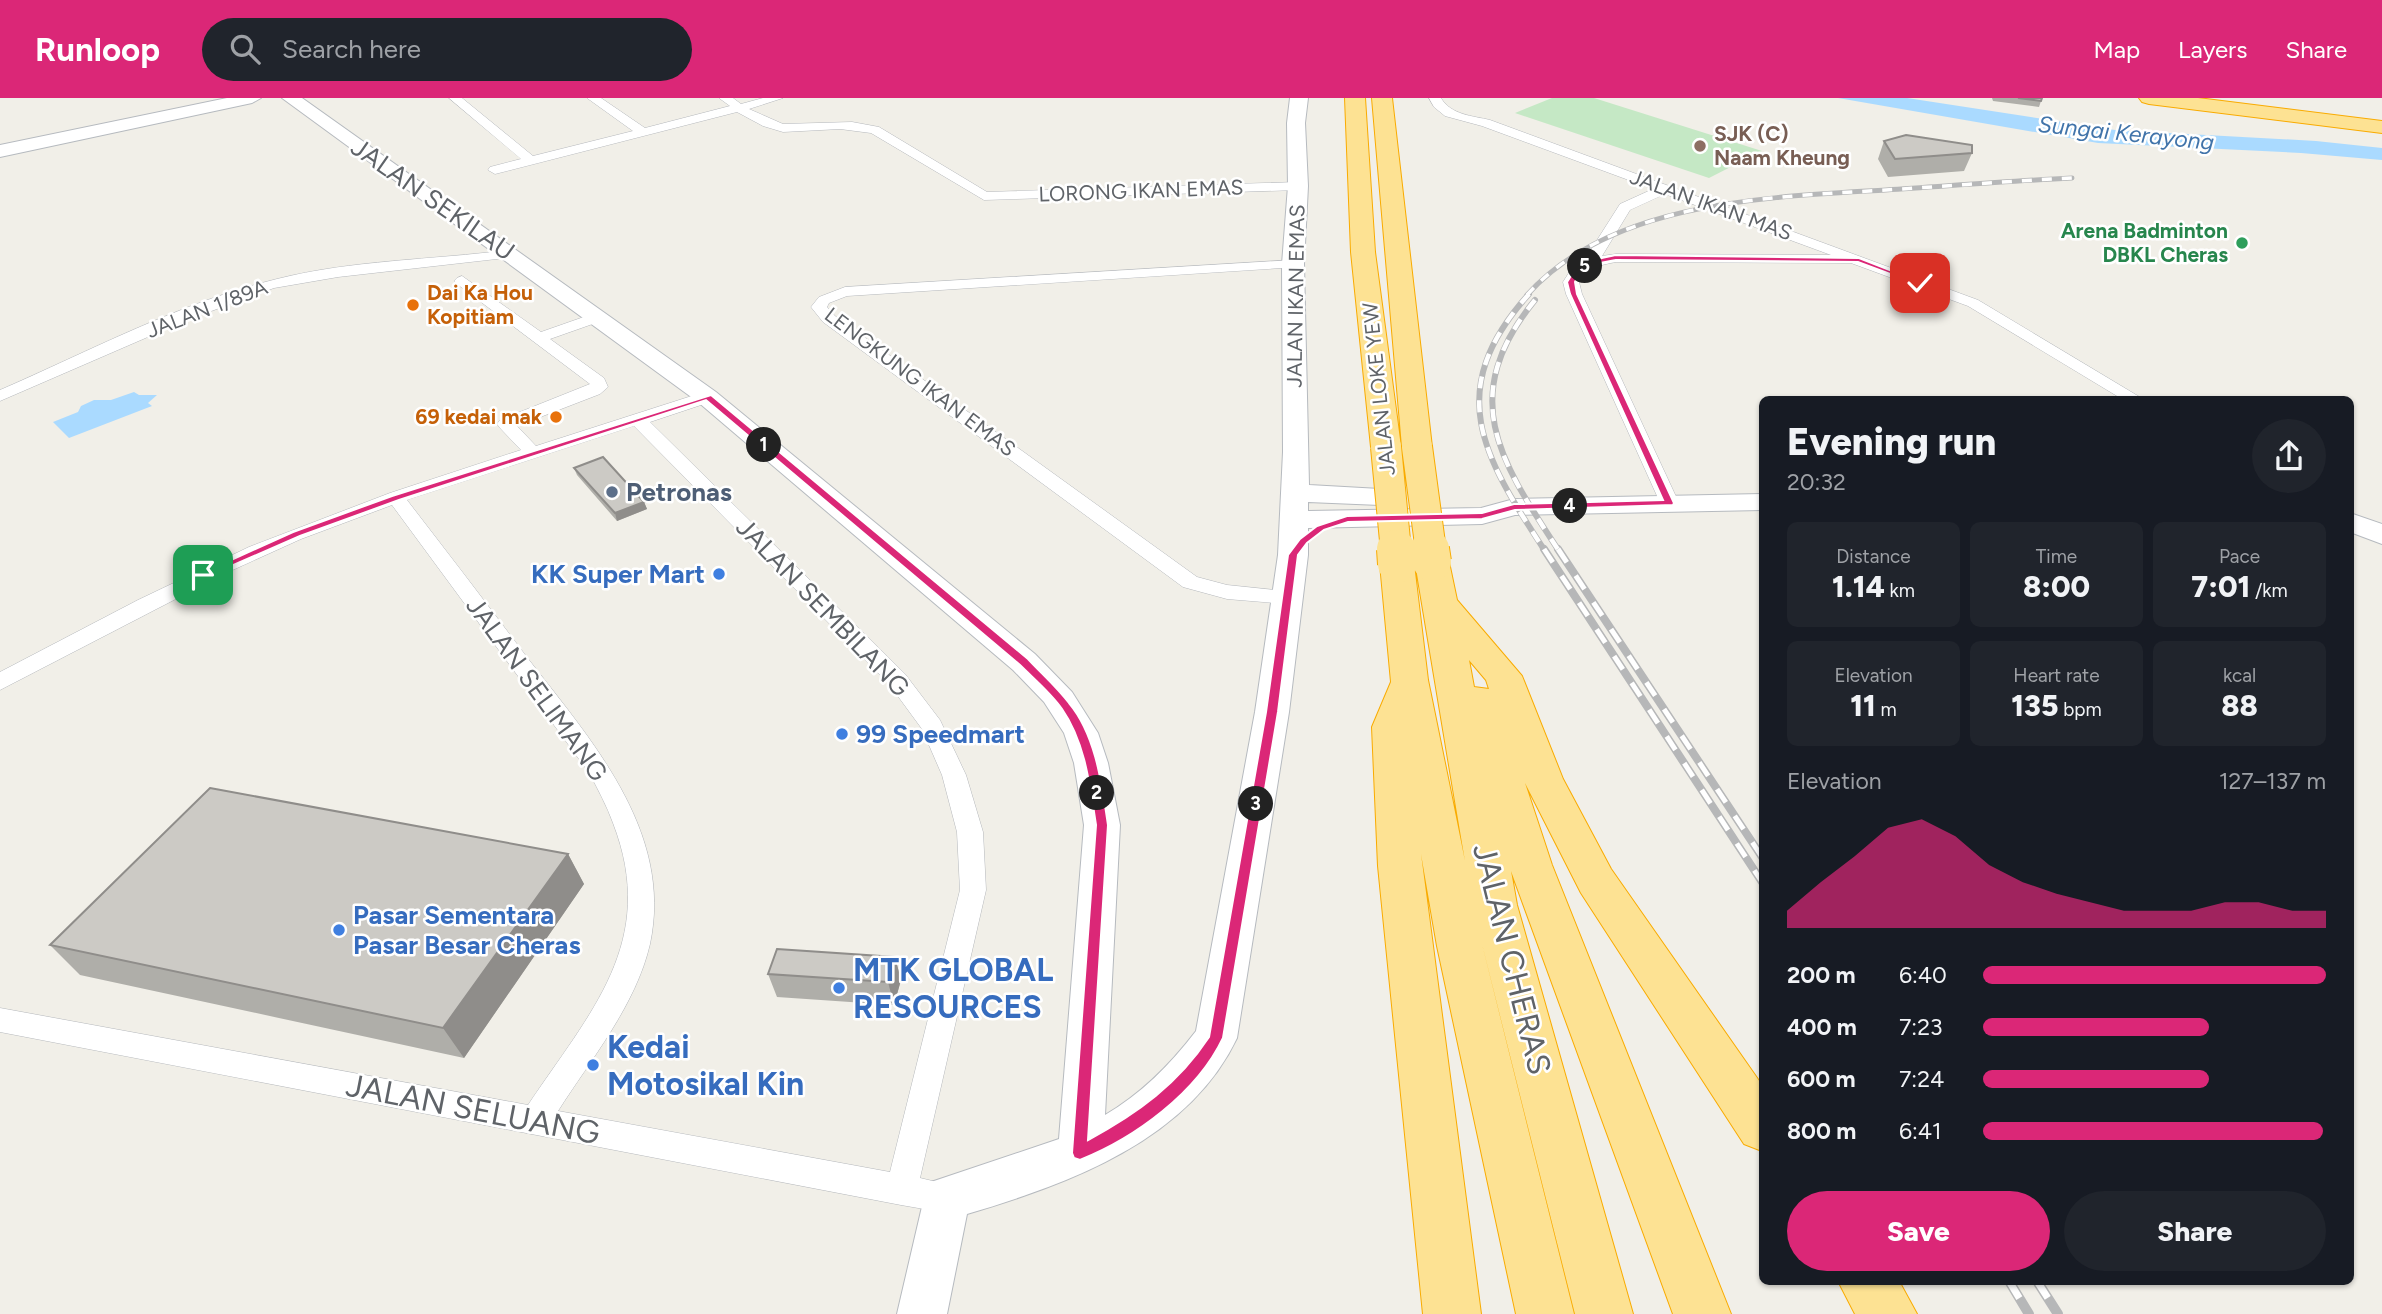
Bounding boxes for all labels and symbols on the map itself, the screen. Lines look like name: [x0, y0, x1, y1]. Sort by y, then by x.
water label: Sungai Kerayong: [2037, 110, 2215, 156]
place label: SJK (C) Naam Kheung: [1714, 121, 1850, 170]
street label: JALAN SEKILAU: [345, 131, 521, 267]
marker: SJK (C) Naam Kheung: [1692, 138, 1708, 154]
street label: JALAN IKAN MAS: [1627, 164, 1796, 245]
street label: LORONG IKAN EMAS: [1038, 174, 1244, 207]
street label: JALAN IKAN EMAS: [1281, 204, 1310, 388]
place label: Arena Badminton DBKL Cheras: [2061, 218, 2228, 267]
marker: Arena Badminton DBKL Cheras: [2234, 235, 2250, 251]
pin: 5: [1568, 248, 1602, 284]
pin: [1890, 253, 1950, 313]
street label: JALAN 1/89A: [143, 274, 271, 343]
place label: Dai Ka Hou Kopitiam: [427, 280, 533, 329]
marker: Dai Ka Hou Kopitiam: [405, 297, 421, 313]
street label: JALAN LOKE YEW: [1357, 301, 1400, 477]
street label: LENGKUNG IKAN EMAS: [820, 302, 1021, 461]
place label: 69 kedai mak: [415, 404, 543, 429]
marker: 69 kedai mak: [548, 409, 564, 425]
pin: 1: [746, 428, 782, 462]
place label: Petronas: [626, 476, 732, 508]
marker: Petronas: [604, 484, 620, 500]
pin: 4: [1552, 488, 1588, 524]
street label: JALAN SEMBILANG: [730, 511, 916, 703]
pin: [173, 545, 233, 605]
place label: KK Super Mart: [531, 558, 705, 590]
marker: KK Super Mart: [711, 566, 727, 582]
street label: JALAN SELIMANG: [459, 591, 615, 787]
place label: 99 Speedmart: [856, 718, 1025, 750]
marker: 99 Speedmart: [834, 726, 850, 742]
pin: 2: [1080, 776, 1114, 810]
pin: 3: [1238, 786, 1274, 822]
street label: JALAN CHERAS: [1465, 840, 1559, 1078]
place label: Pasar Sementara Pasar Besar Cheras: [353, 899, 581, 961]
marker: Pasar Sementara Pasar Besar Cheras: [331, 922, 347, 938]
place label: MTK GLOBAL RESOURCES: [853, 951, 1053, 1026]
marker: MTK GLOBAL RESOURCES: [831, 980, 847, 996]
place label: Kedai Motosikal Kin: [607, 1028, 804, 1103]
marker: Kedai Motosikal Kin: [585, 1057, 601, 1073]
street label: JALAN SELUANG: [343, 1066, 603, 1152]

